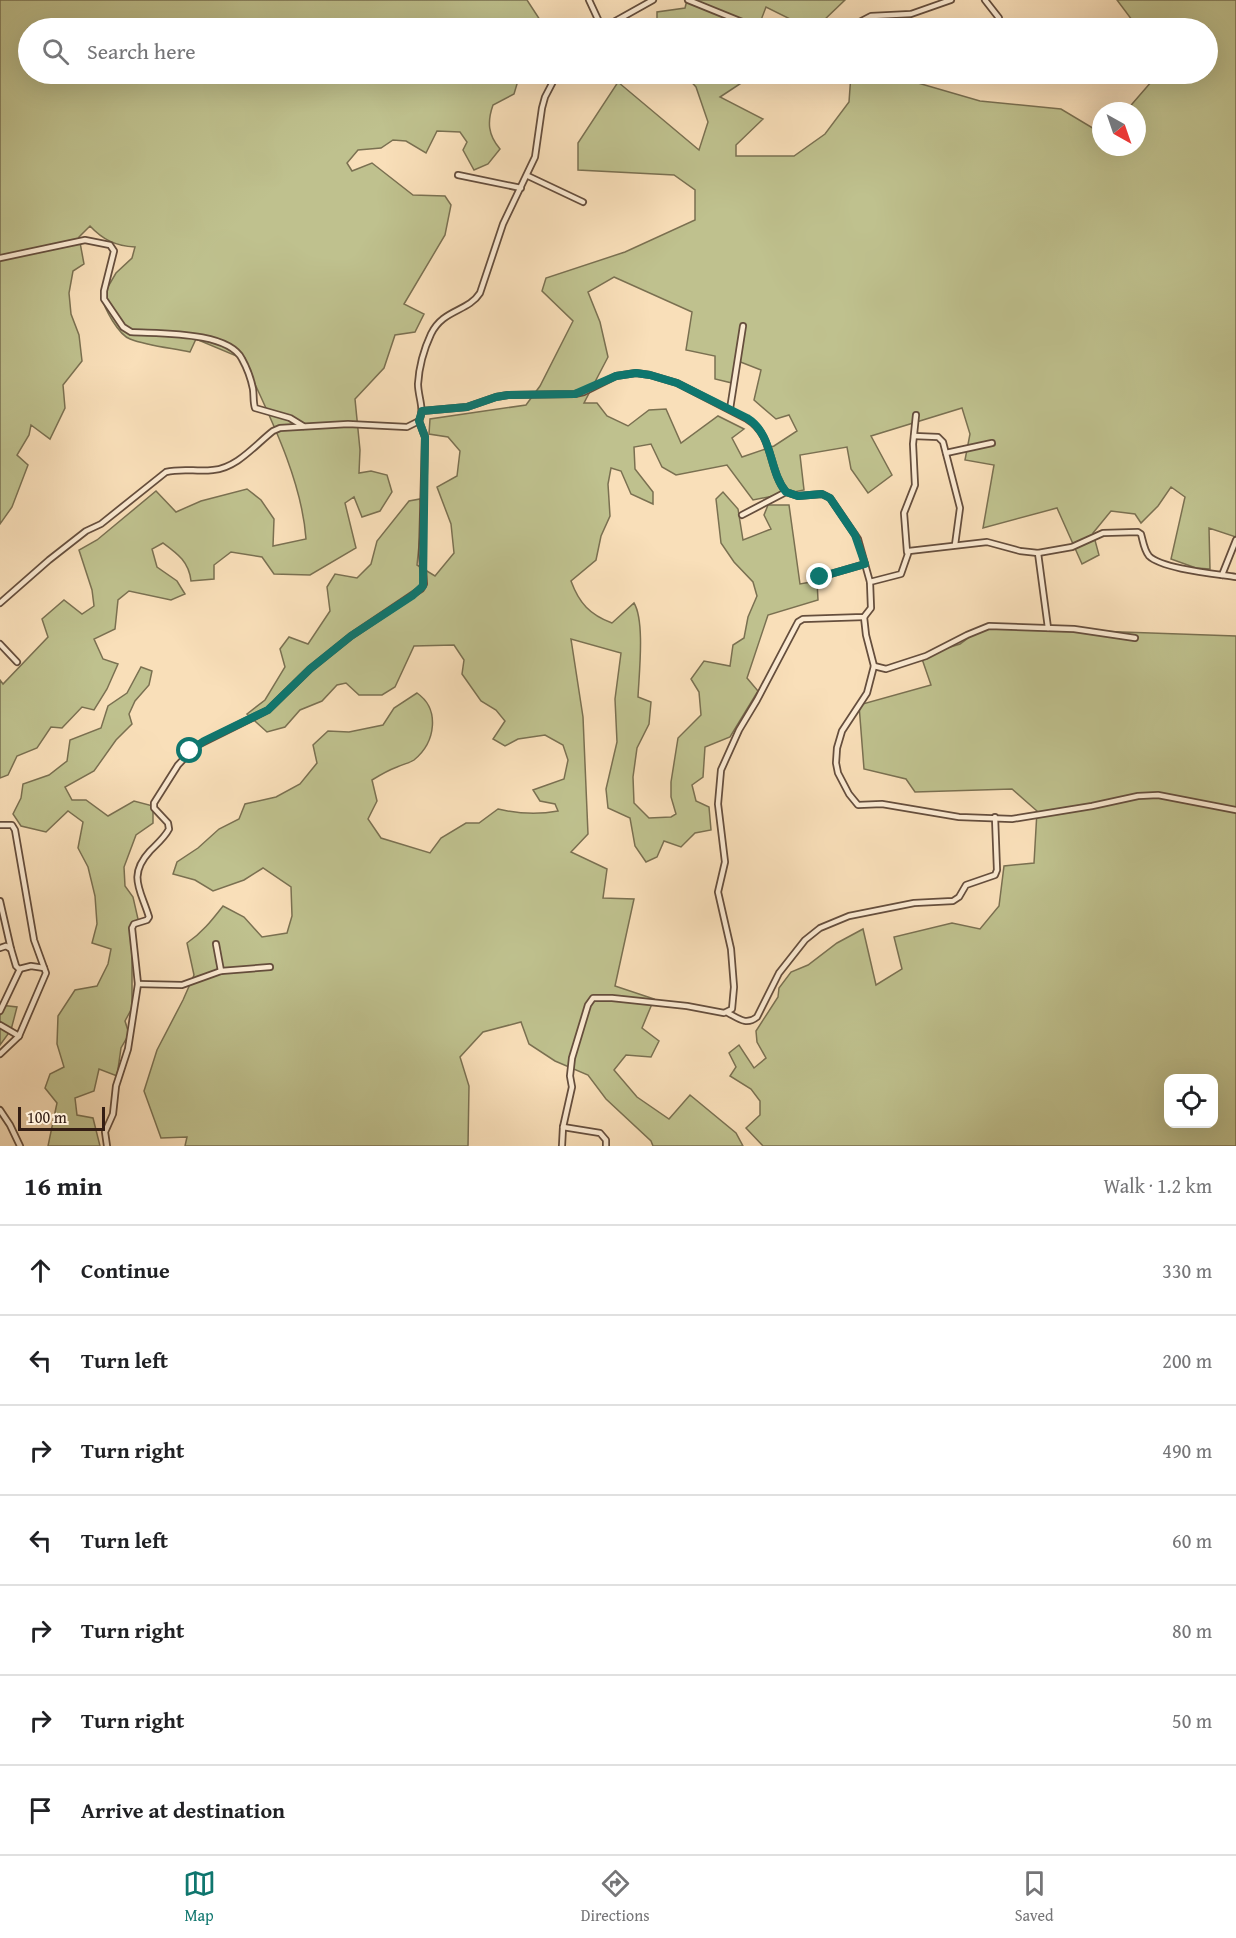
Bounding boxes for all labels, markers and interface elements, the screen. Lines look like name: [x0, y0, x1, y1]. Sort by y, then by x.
search box: [18, 18, 1218, 84]
icon: search: [39, 35, 72, 68]
text: Search here: [87, 35, 196, 67]
north arrow: [1092, 102, 1146, 156]
route end: [806, 563, 832, 589]
route start: [176, 737, 202, 763]
map controls: [1164, 1074, 1218, 1128]
button: locate: [1164, 1074, 1218, 1128]
scale bar: [18, 1104, 105, 1132]
text: 100 m: [27, 1105, 67, 1129]
text: 16 min: [24, 1166, 102, 1205]
text: Walk · 1.2 km: [1103, 1171, 1212, 1200]
icon: ahead: [24, 1254, 57, 1287]
text: Continue: [81, 1254, 170, 1286]
text: 330 m: [1162, 1256, 1212, 1285]
icon: left: [24, 1344, 57, 1377]
text: Turn left: [81, 1344, 168, 1376]
text: 200 m: [1162, 1346, 1212, 1375]
icon: right: [24, 1434, 57, 1467]
text: Turn right: [81, 1434, 184, 1466]
text: 490 m: [1162, 1436, 1212, 1465]
icon: left: [24, 1524, 57, 1557]
text: Turn left: [81, 1524, 168, 1556]
text: 60 m: [1172, 1526, 1212, 1555]
icon: right: [24, 1614, 57, 1647]
text: Turn right: [81, 1614, 184, 1646]
text: 80 m: [1172, 1616, 1212, 1645]
icon: right: [24, 1704, 57, 1737]
text: Turn right: [81, 1704, 184, 1736]
text: 50 m: [1172, 1706, 1212, 1735]
icon: arrive: [24, 1794, 57, 1827]
text: Arrive at destination: [81, 1794, 285, 1826]
tab: Map: [183, 1867, 216, 1927]
tab: Directions: [581, 1867, 650, 1927]
tab: Saved: [1015, 1867, 1053, 1927]

